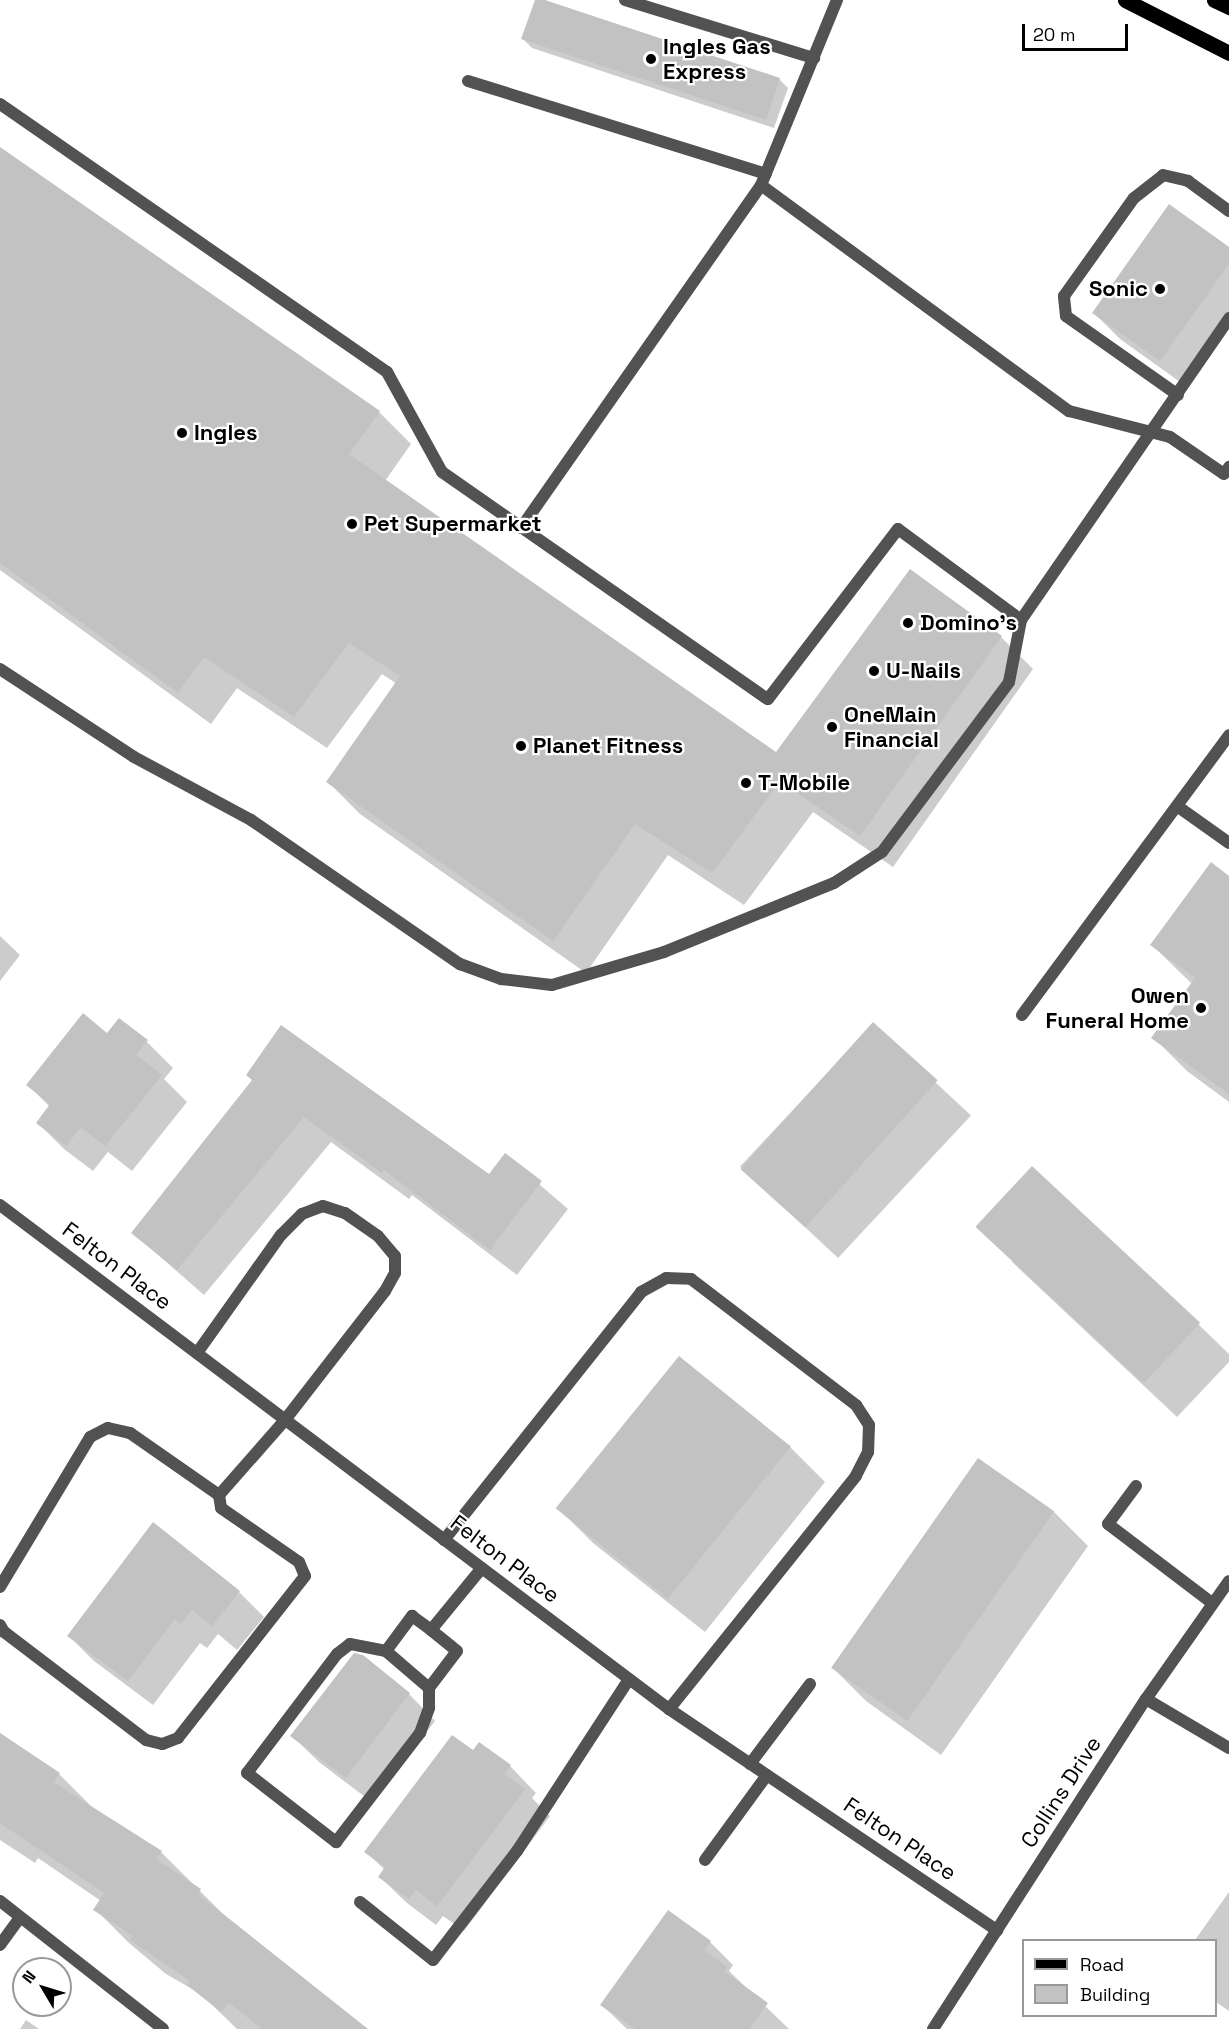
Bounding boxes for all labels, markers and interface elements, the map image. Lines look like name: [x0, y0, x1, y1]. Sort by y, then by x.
scale bar: [1025, 12, 1132, 50]
text: 20 m: [1033, 23, 1076, 46]
place label: Ingles Gas Express: [663, 33, 771, 84]
marker: Ingles Gas Express: [644, 52, 658, 66]
place label: Sonic: [1089, 276, 1148, 302]
marker: Sonic: [1153, 282, 1167, 296]
place label: Ingles: [194, 420, 257, 446]
marker: Ingles: [175, 426, 189, 440]
place label: Pet Supermarket: [364, 511, 542, 537]
marker: Pet Supermarket: [345, 517, 359, 531]
place label: Domino's: [920, 610, 1017, 636]
marker: Domino's: [901, 616, 915, 630]
place label: U-Nails: [886, 658, 961, 684]
marker: U-Nails: [867, 664, 881, 678]
place label: OneMain Financial: [844, 701, 939, 752]
marker: OneMain Financial: [825, 720, 839, 734]
place label: Planet Fitness: [533, 733, 683, 759]
marker: Planet Fitness: [514, 739, 528, 753]
place label: T-Mobile: [758, 770, 850, 796]
marker: T-Mobile: [739, 776, 753, 790]
place label: Owen Funeral Home: [1045, 982, 1189, 1034]
marker: Owen Funeral Home: [1194, 1001, 1208, 1015]
street label: Felton Place: [57, 1216, 177, 1316]
street label: Felton Place: [445, 1509, 565, 1609]
street label: Collins Drive: [1015, 1731, 1107, 1853]
street label: Felton Place: [839, 1792, 961, 1886]
legend: [1022, 1939, 1217, 2017]
text: Road: [1080, 1953, 1124, 1976]
north arrow: [12, 1957, 72, 2017]
text: N: [17, 1966, 41, 1988]
text: Building: [1080, 1983, 1150, 2006]

